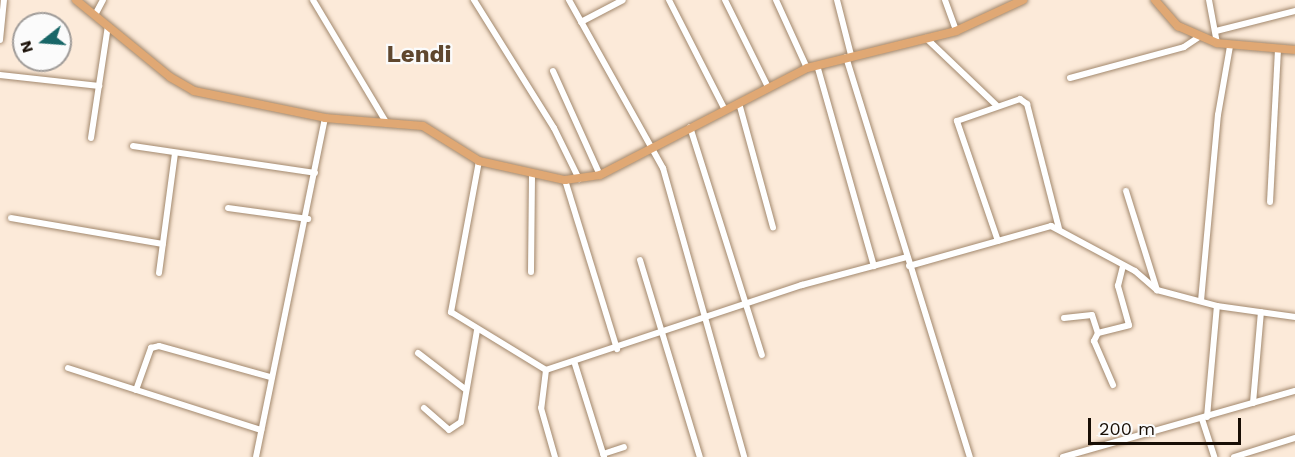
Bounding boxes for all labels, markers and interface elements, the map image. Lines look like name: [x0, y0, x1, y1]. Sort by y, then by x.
north arrow: [12, 12, 72, 72]
text: N: [15, 38, 37, 55]
district label: Lendi: [386, 41, 452, 69]
scale bar: [1091, 406, 1244, 444]
text: 200 m: [1099, 418, 1155, 439]

